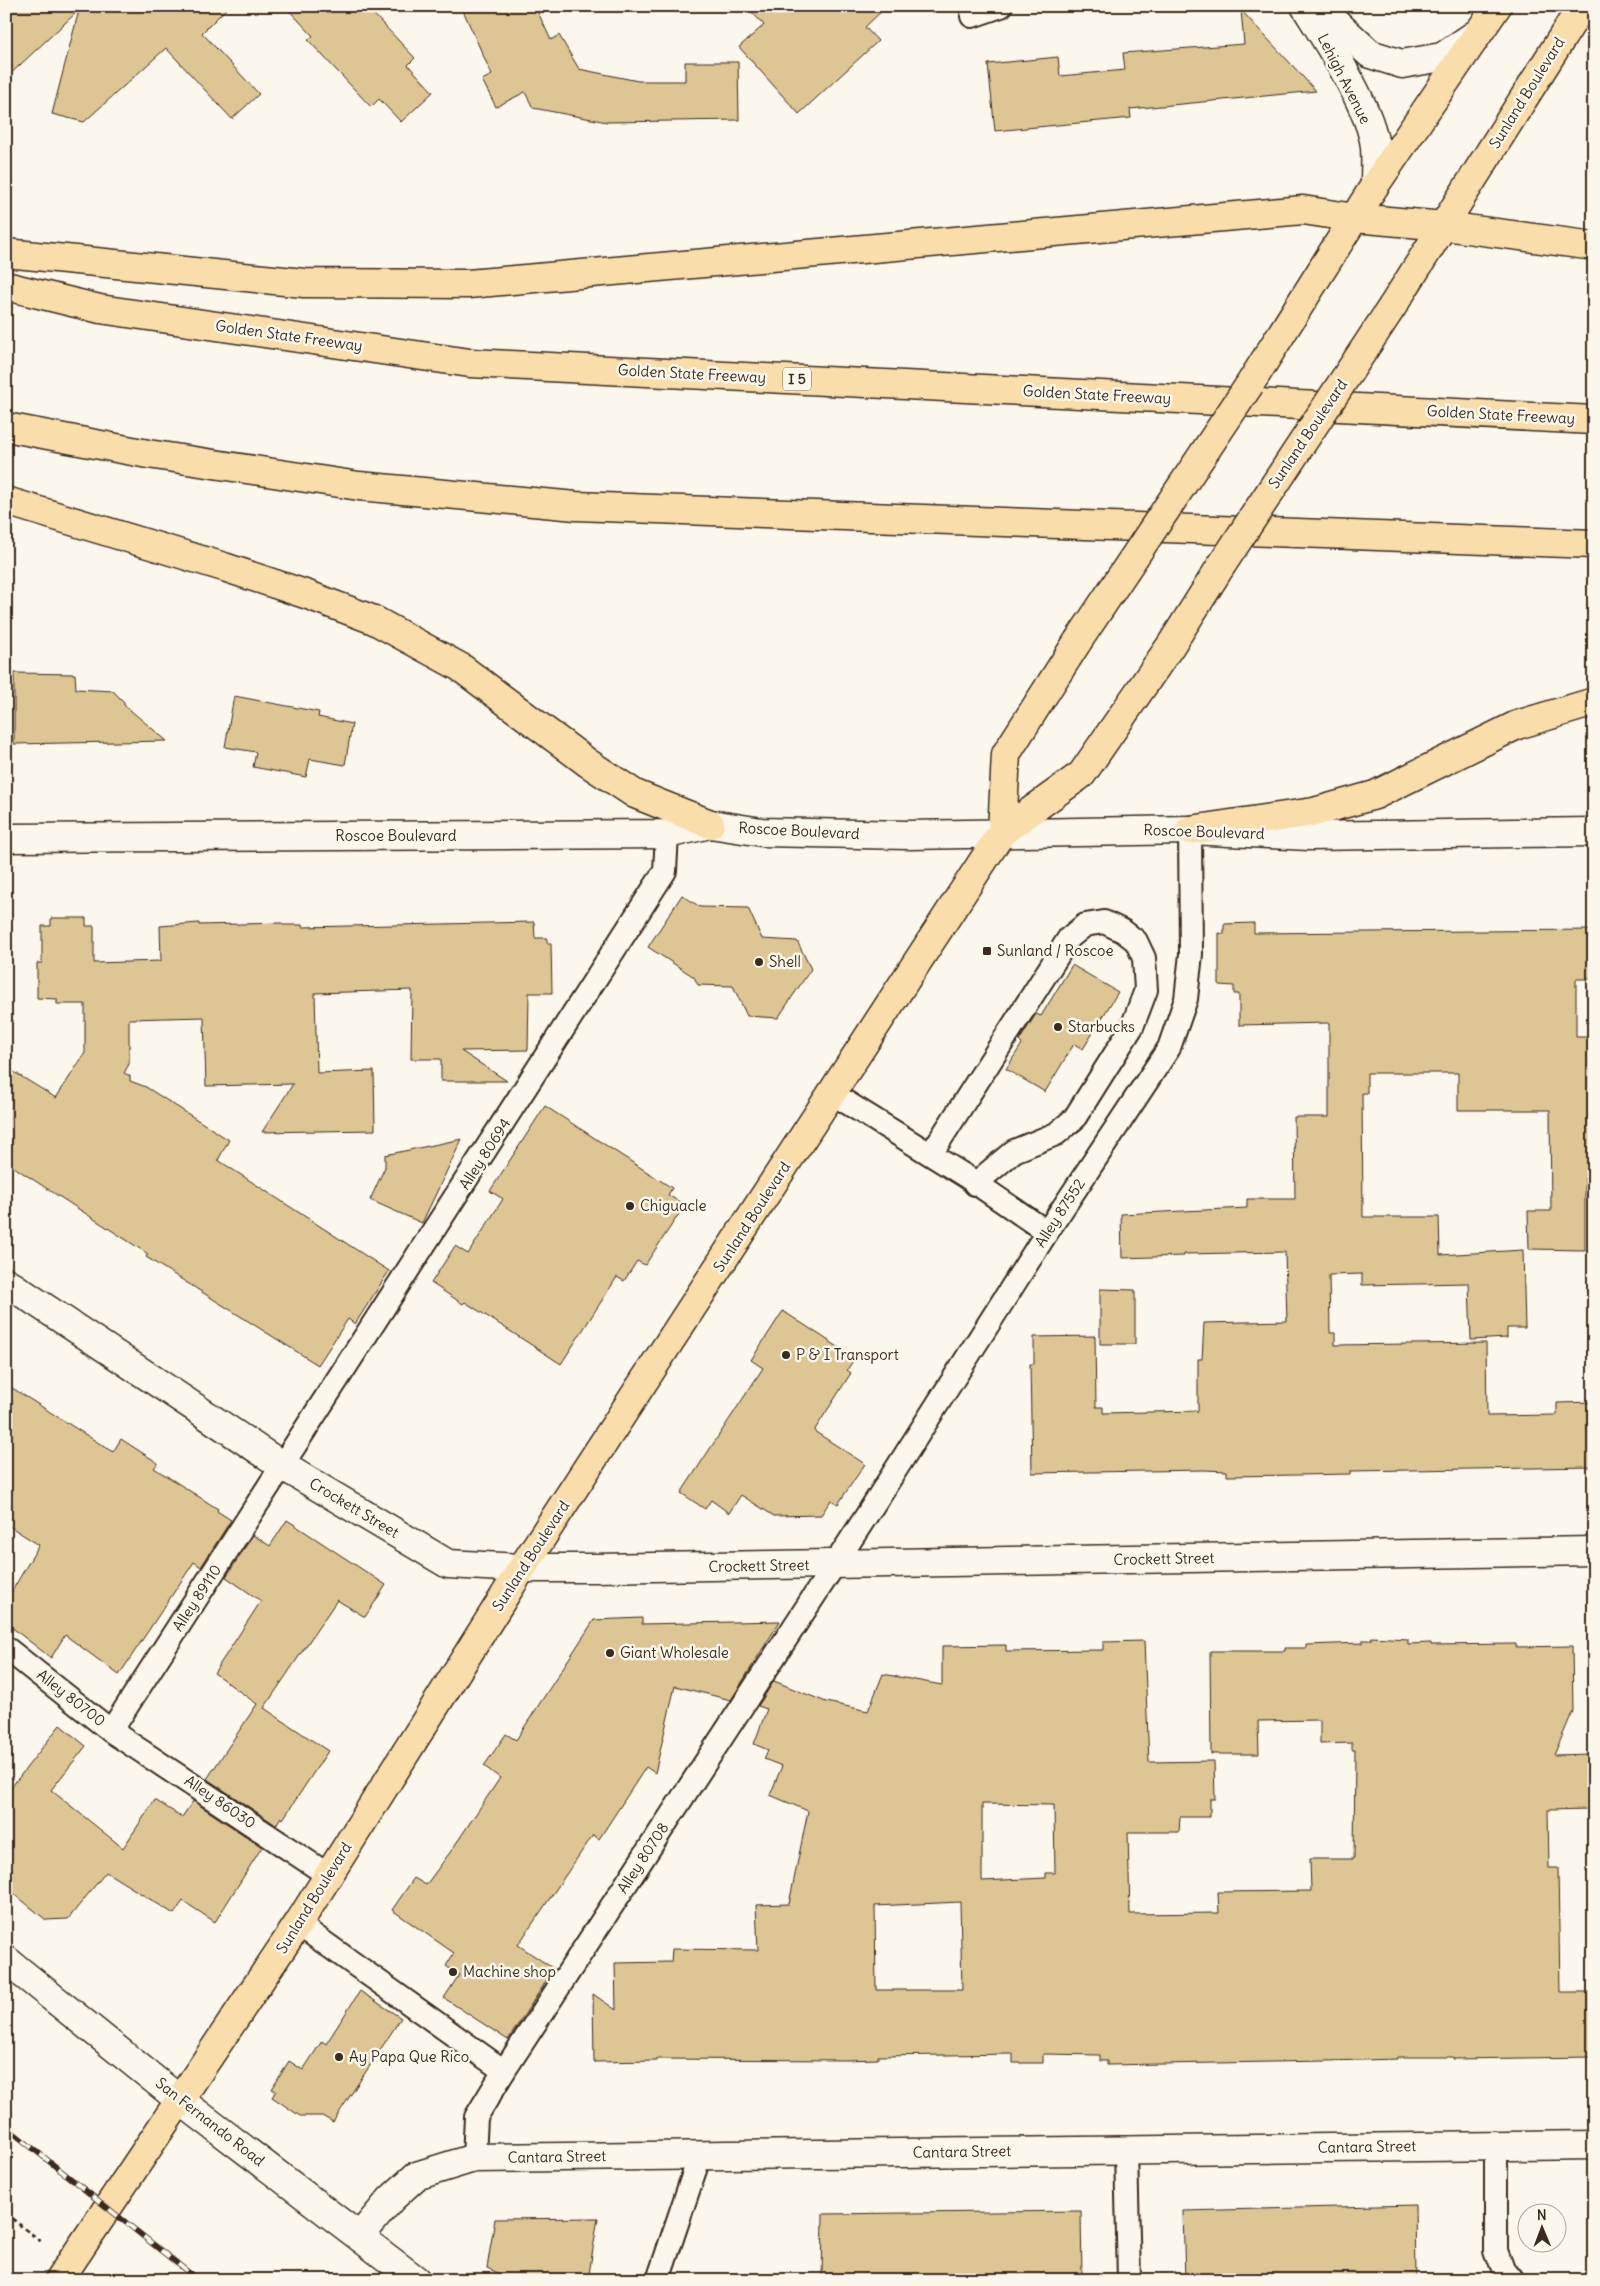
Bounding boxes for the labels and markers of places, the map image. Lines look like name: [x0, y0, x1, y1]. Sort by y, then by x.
place label: Sunland / Roscoe: [997, 941, 1114, 960]
marker: Sunland / Roscoe: [981, 945, 993, 957]
place label: Shell: [769, 952, 801, 971]
marker: Shell: [753, 956, 765, 968]
place label: Starbucks: [1068, 1017, 1135, 1036]
marker: Starbucks: [1052, 1021, 1064, 1033]
place label: Chiguacle: [640, 1196, 707, 1215]
marker: Chiguacle: [624, 1200, 636, 1212]
place label: P & I Transport: [796, 1345, 899, 1364]
marker: P & I Transport: [780, 1349, 792, 1361]
place label: Giant Wholesale: [620, 1643, 729, 1662]
marker: Giant Wholesale: [604, 1647, 616, 1659]
place label: Machine shop: [463, 1962, 556, 1981]
marker: Machine shop: [447, 1966, 459, 1978]
place label: Ay Papa Que Rico: [349, 2047, 469, 2066]
marker: Ay Papa Que Rico: [333, 2051, 345, 2063]

